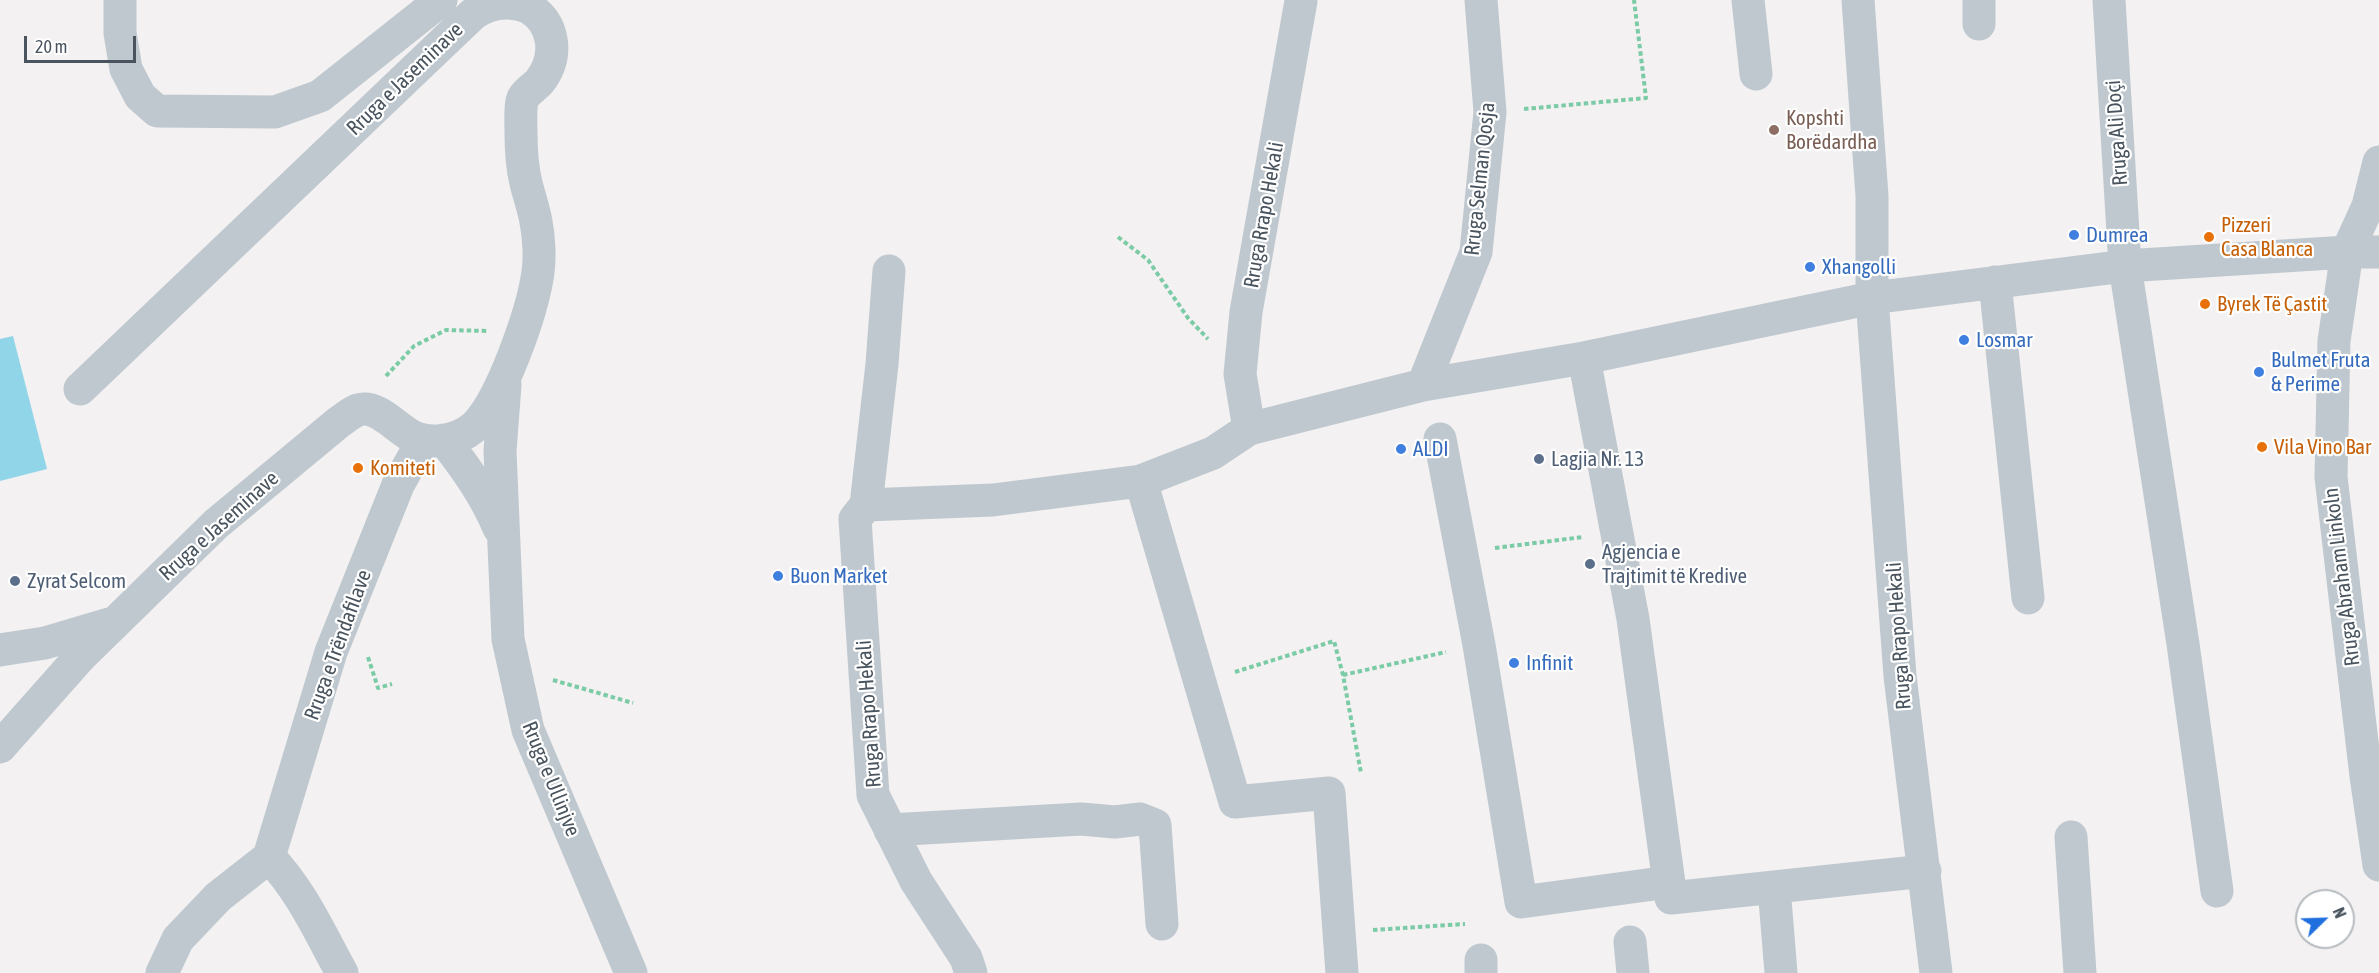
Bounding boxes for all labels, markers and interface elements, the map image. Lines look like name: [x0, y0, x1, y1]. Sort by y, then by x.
street label: Rruga e Jaseminave: [342, 17, 468, 141]
scale bar: [27, 24, 140, 62]
text: 20 m: [35, 36, 67, 57]
street label: Rruga Ali Doçi: [2101, 79, 2133, 187]
street label: Rruga Selman Qosja: [1459, 101, 1501, 257]
place label: Kopshti Borëdardha: [1786, 105, 1877, 155]
marker: Kopshti Borëdardha: [1767, 123, 1781, 137]
street label: Rruga Rrapo Hekali: [1239, 140, 1289, 290]
place label: Pizzeri Casa Blanca: [2221, 212, 2313, 262]
place label: Dumrea: [2086, 222, 2149, 248]
marker: Dumrea: [2067, 228, 2081, 242]
marker: Pizzeri Casa Blanca: [2202, 230, 2216, 244]
place label: Xhangolli: [1822, 254, 1896, 280]
marker: Xhangolli: [1803, 260, 1817, 274]
place label: Byrek Të Çastit: [2217, 291, 2327, 317]
marker: Byrek Të Çastit: [2198, 297, 2212, 311]
place label: Losmar: [1976, 327, 2032, 353]
marker: Losmar: [1957, 333, 1971, 347]
place label: Bulmet Fruta & Perime: [2271, 347, 2370, 397]
marker: Bulmet Fruta & Perime: [2252, 365, 2266, 379]
place label: Vila Vino Bar: [2274, 434, 2371, 460]
place label: ALDI: [1413, 436, 1449, 462]
marker: Vila Vino Bar: [2255, 440, 2269, 454]
marker: ALDI: [1394, 442, 1408, 456]
place label: Lagjia Nr. 13: [1551, 446, 1644, 472]
marker: Lagjia Nr. 13: [1532, 452, 1546, 466]
place label: Komiteti: [370, 455, 436, 481]
marker: Komiteti: [351, 461, 365, 475]
street label: Rruga e Jaseminave: [154, 466, 284, 586]
street label: Rruga Abraham Linkoln: [2319, 486, 2365, 668]
place label: Agjencia e Trajtimit të Kredive: [1602, 539, 1747, 589]
marker: Agjencia e Trajtimit të Kredive: [1583, 557, 1597, 571]
street label: Rruga Rrapo Hekali: [1881, 561, 1917, 711]
place label: Buon Market: [790, 563, 887, 589]
street label: Rruga e Trëndafilave: [299, 566, 377, 724]
place label: Zyrat Selcom: [27, 568, 126, 594]
marker: Buon Market: [771, 569, 785, 583]
marker: Zyrat Selcom: [8, 574, 22, 588]
street label: Rruga Rrapo Hekali: [851, 639, 887, 789]
place label: Infinit: [1526, 650, 1573, 676]
marker: Infinit: [1507, 656, 1521, 670]
street label: Rruga e Ullinjve: [516, 718, 586, 840]
north arrow: [2295, 889, 2355, 949]
text: N: [2330, 905, 2350, 921]

